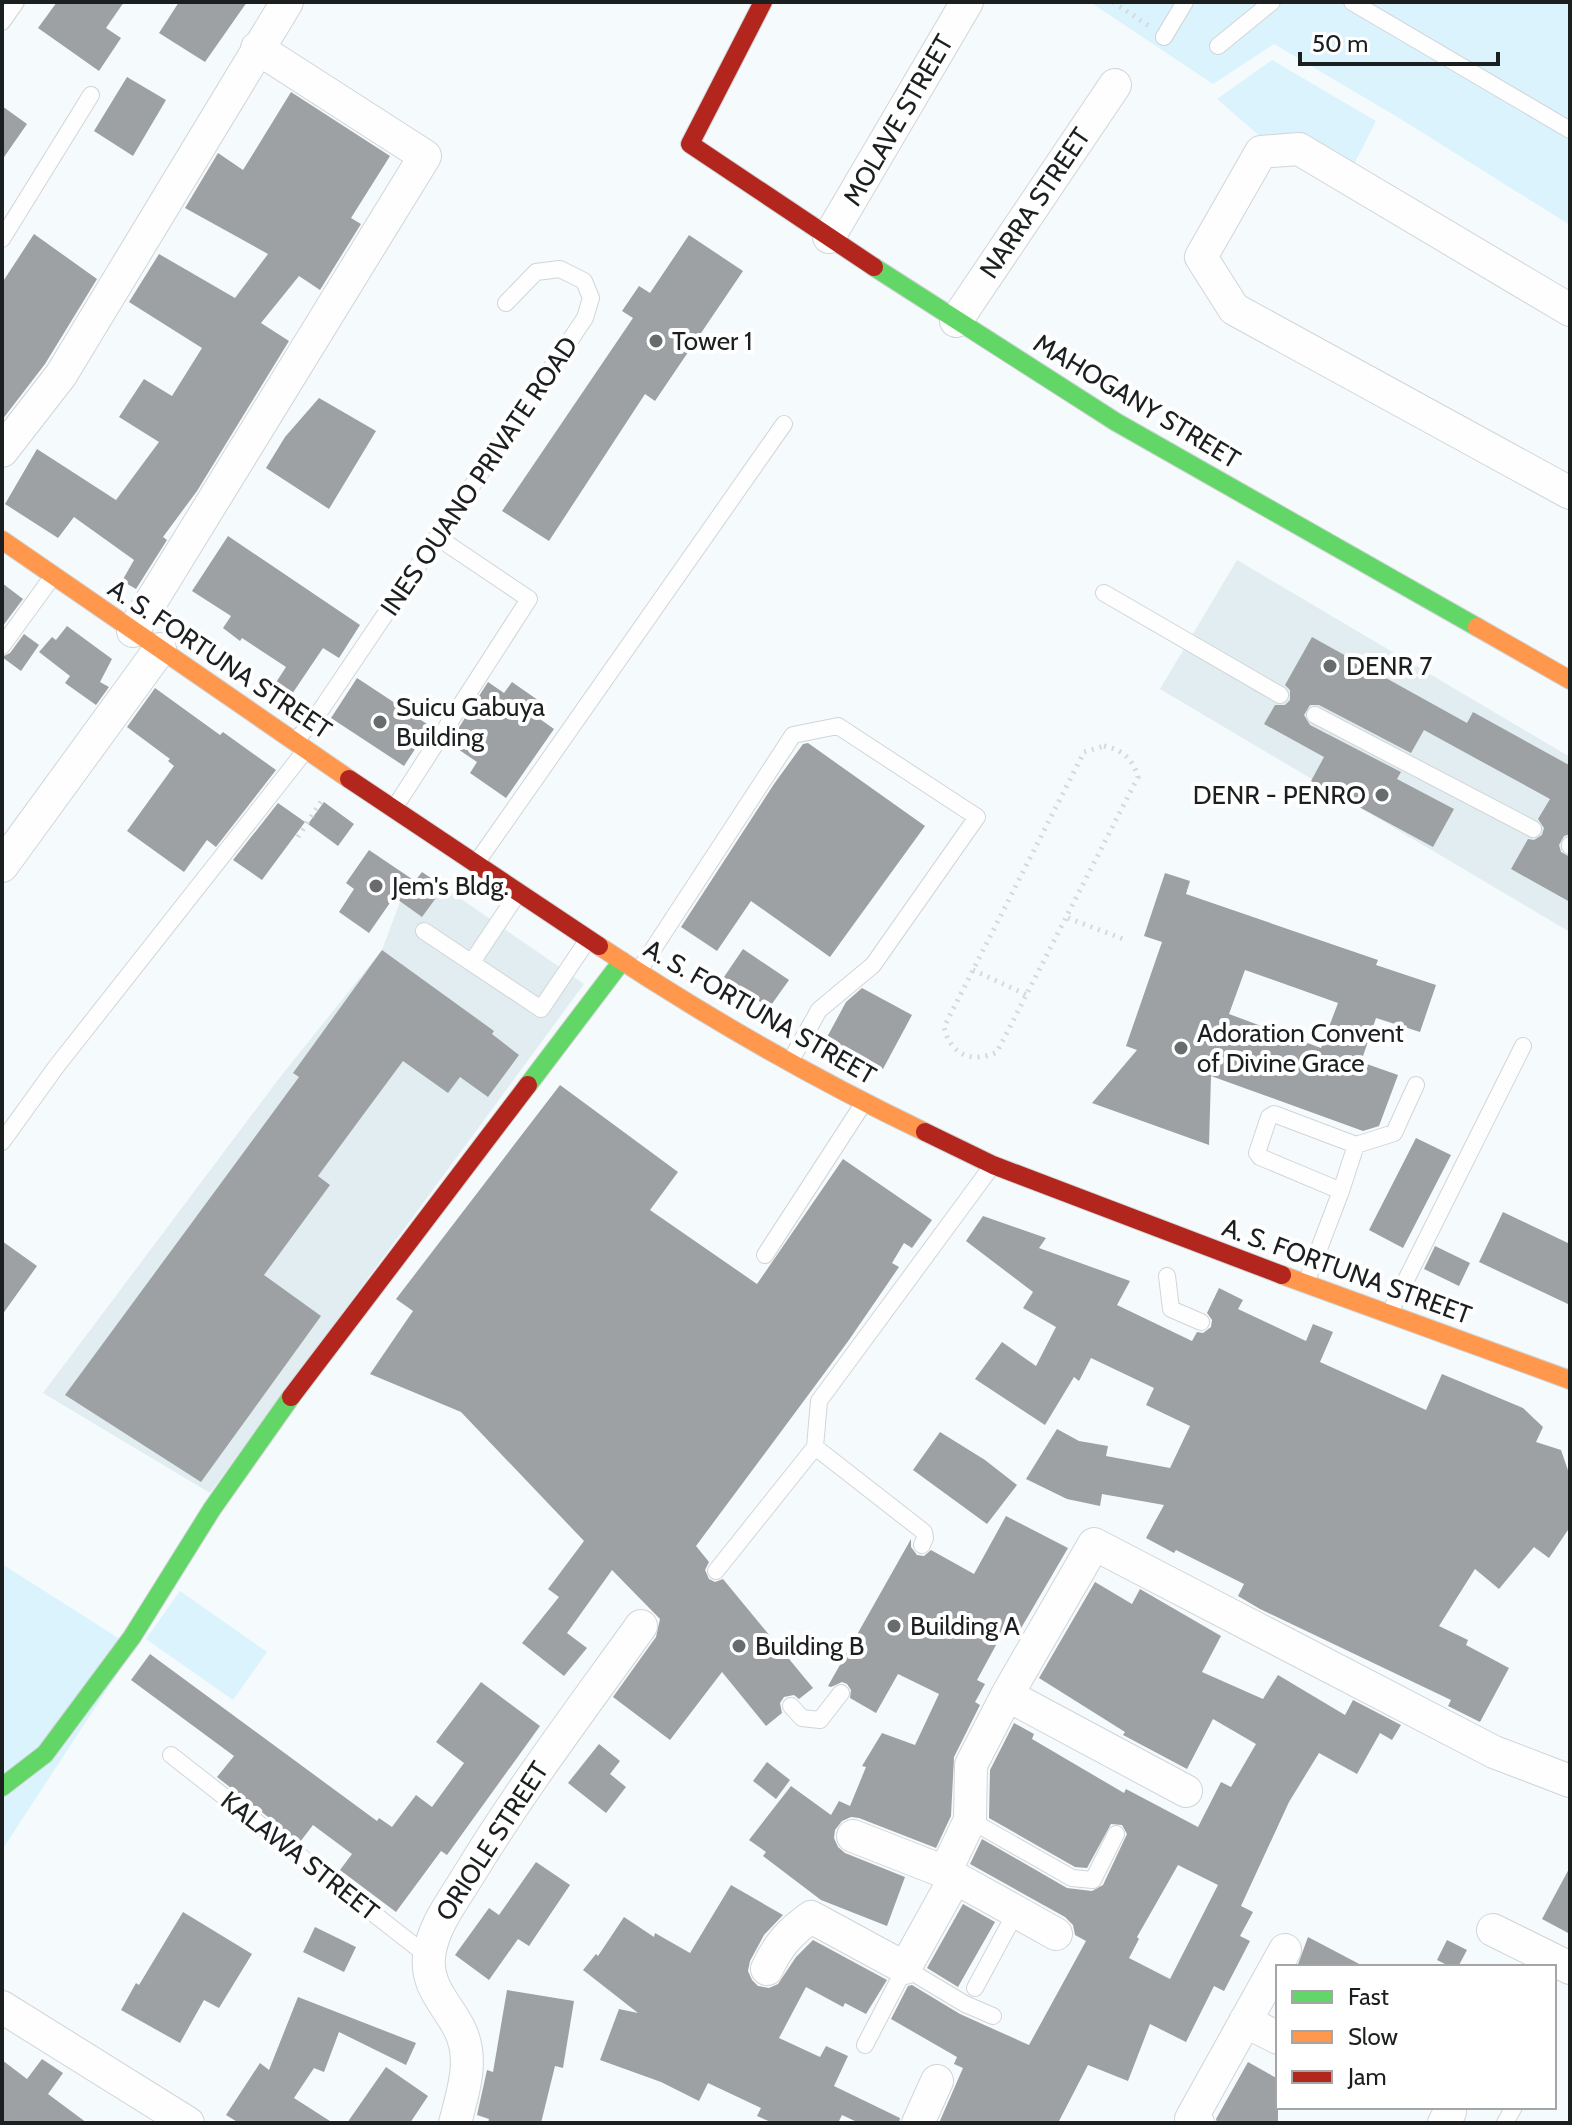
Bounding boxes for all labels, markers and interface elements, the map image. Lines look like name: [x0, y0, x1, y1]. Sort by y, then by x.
scale bar: [1300, 16, 1498, 66]
street label: MOLAVE STREET: [836, 29, 960, 211]
text: 50 m: [1312, 29, 1368, 58]
street label: NARRA STREET: [973, 121, 1097, 284]
place label: Tower 1: [672, 325, 753, 357]
street label: MAHOGANY STREET: [1028, 327, 1246, 475]
street label: INES OUANO PRIVATE ROAD: [374, 330, 584, 622]
marker: Tower 1: [647, 332, 665, 350]
street label: A. S. FORTUNA STREET: [102, 572, 338, 746]
place label: DENR 7: [1346, 650, 1432, 682]
marker: DENR 7: [1321, 657, 1339, 675]
place label: Suicu Gabuya Building: [396, 691, 545, 753]
marker: Suicu Gabuya Building: [371, 713, 389, 731]
place label: DENR - PENRO: [1193, 779, 1366, 811]
marker: DENR - PENRO: [1373, 786, 1391, 804]
place label: Jem's Bldg.: [391, 870, 509, 902]
marker: Jem's Bldg.: [367, 877, 385, 895]
street label: A. S. FORTUNA STREET: [638, 932, 882, 1092]
place label: Adoration Convent of Divine Grace: [1197, 1017, 1404, 1079]
marker: Adoration Convent of Divine Grace: [1172, 1039, 1190, 1057]
street label: A. S. FORTUNA STREET: [1218, 1211, 1476, 1331]
place label: Building A: [910, 1610, 1020, 1642]
marker: Building A: [885, 1617, 903, 1635]
place label: Building B: [755, 1630, 864, 1662]
marker: Building B: [730, 1637, 748, 1655]
street label: ORIOLE STREET: [429, 1755, 555, 1926]
street label: KALAWA STREET: [215, 1784, 385, 1928]
legend: [1276, 1965, 1556, 2109]
text: Fast: [1348, 1982, 1389, 2011]
text: Slow: [1348, 2022, 1398, 2051]
text: Jam: [1347, 2062, 1386, 2091]

